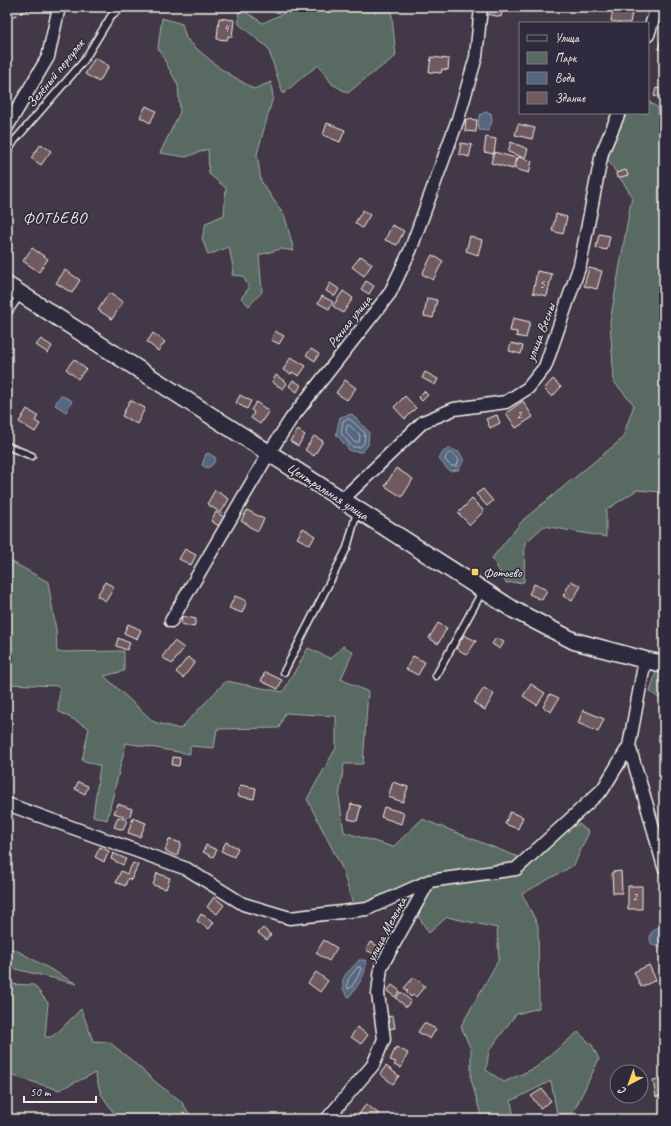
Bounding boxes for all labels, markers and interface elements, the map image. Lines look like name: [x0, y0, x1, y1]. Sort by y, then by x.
house number: 4: [223, 20, 230, 36]
legend: [519, 22, 649, 114]
text: Улица: [555, 30, 580, 46]
street label: Зелёный переулок: [23, 34, 89, 111]
text: Парк: [555, 50, 578, 66]
text: Вода: [555, 70, 576, 86]
text: Здание: [555, 90, 586, 106]
district label: ФОТЬЕВО: [23, 208, 88, 228]
house number: 5: [539, 276, 545, 292]
street label: Речная улица: [324, 291, 376, 351]
street label: улица Весны: [521, 299, 560, 364]
house number: 2: [516, 407, 523, 423]
street label: Центральная улица: [284, 459, 372, 525]
place label: Фотьево: [483, 564, 523, 581]
marker: Фотьево: [470, 567, 480, 577]
house number: 2: [632, 889, 639, 905]
street label: улица Меленка: [362, 893, 411, 965]
north arrow: [609, 1064, 649, 1104]
scale bar: [24, 1078, 96, 1104]
text: С: [615, 1083, 629, 1099]
text: 50 m: [30, 1084, 52, 1100]

